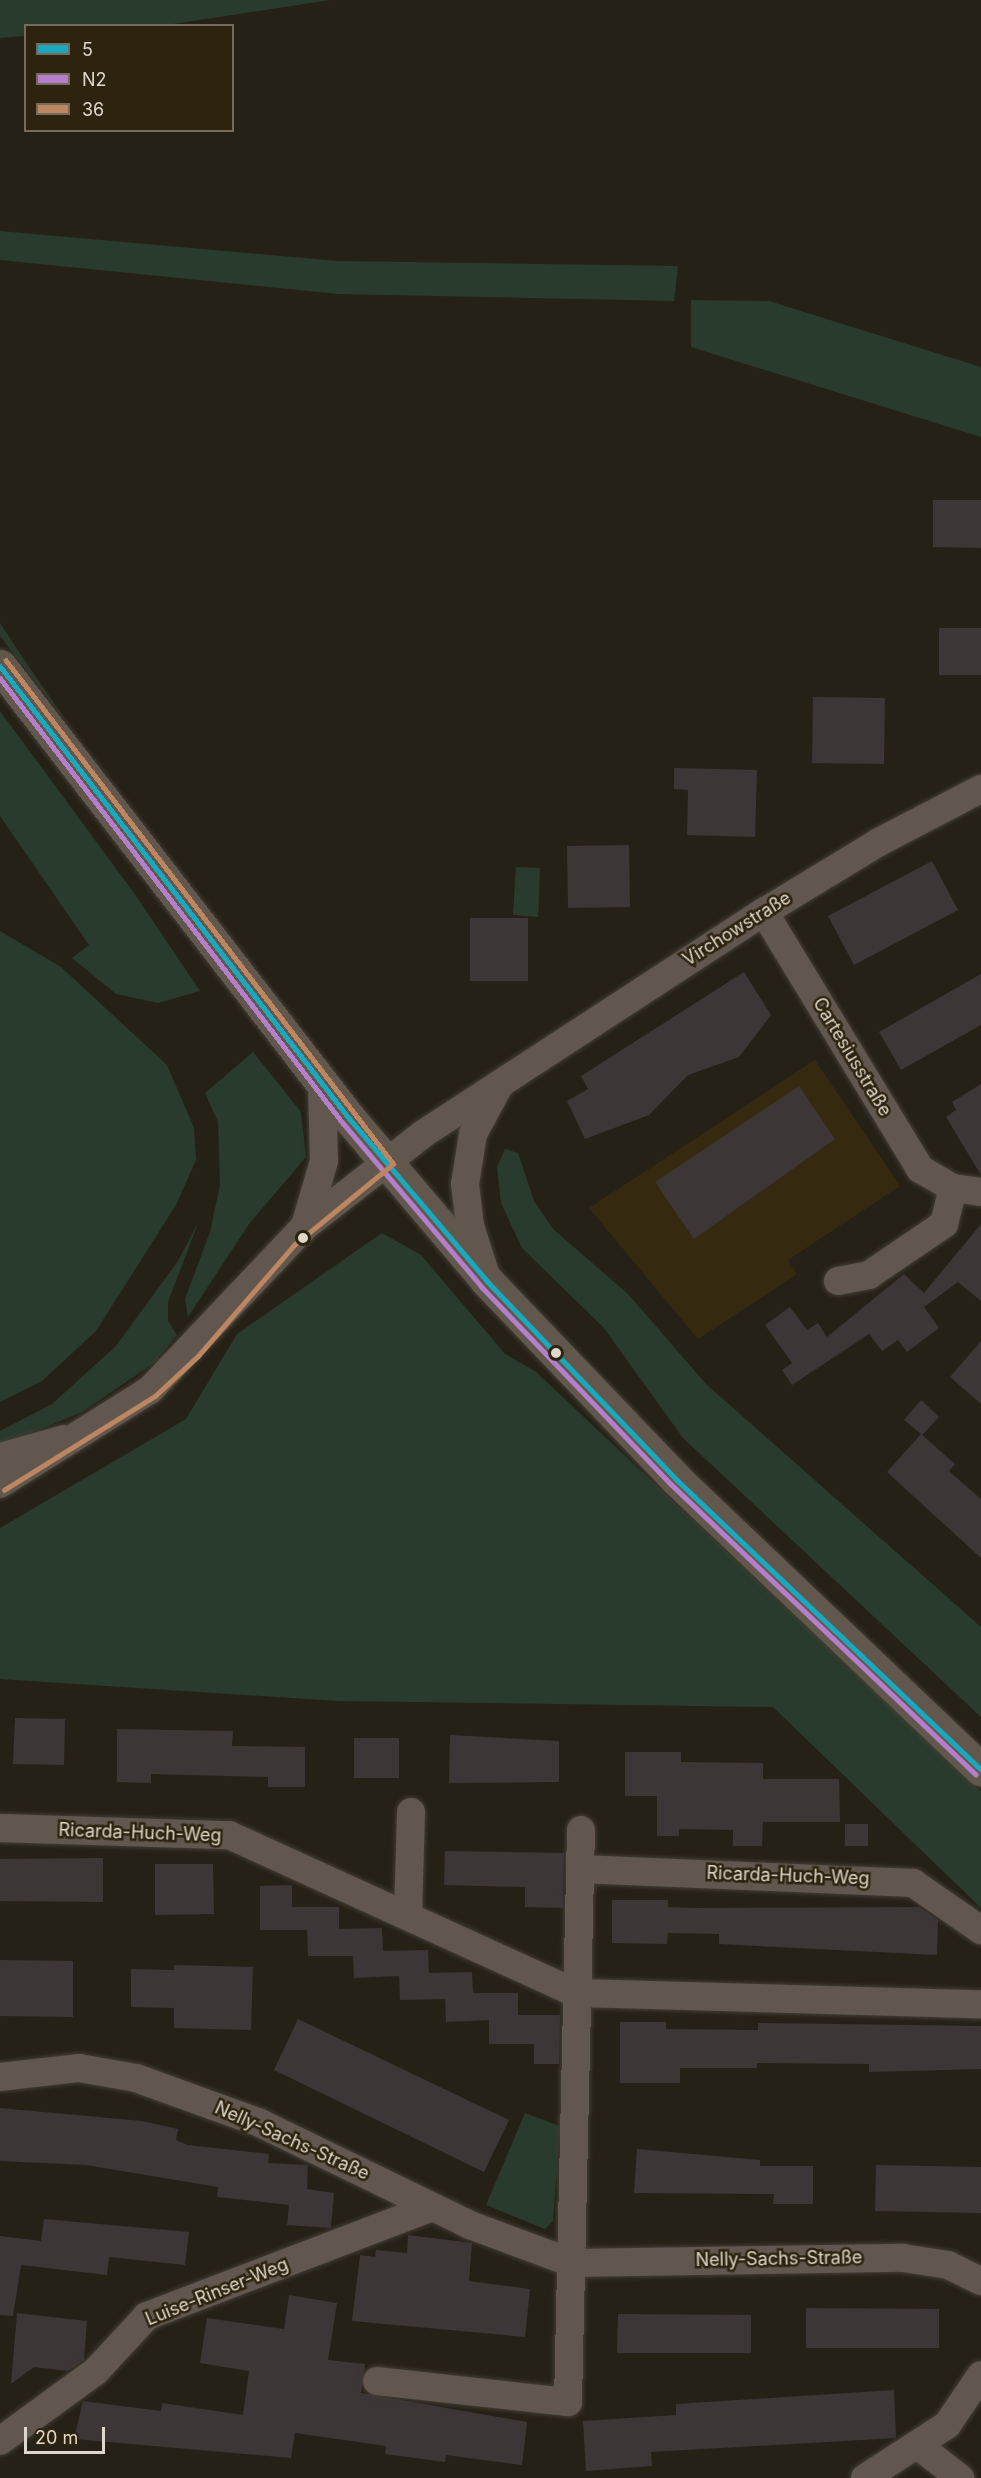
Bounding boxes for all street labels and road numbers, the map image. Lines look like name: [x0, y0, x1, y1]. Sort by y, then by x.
street label: Virchowstraße: [679, 887, 795, 971]
street label: Cartesiusstraße: [808, 994, 896, 1120]
street label: Ricarda-Huch-Weg: [58, 1819, 222, 1847]
street label: Ricarda-Huch-Weg: [706, 1862, 870, 1890]
street label: Nelly-Sachs-Straße: [211, 2097, 373, 2185]
street label: Nelly-Sachs-Straße: [695, 2247, 863, 2271]
street label: Luise-Rinser-Weg: [143, 2254, 291, 2330]

